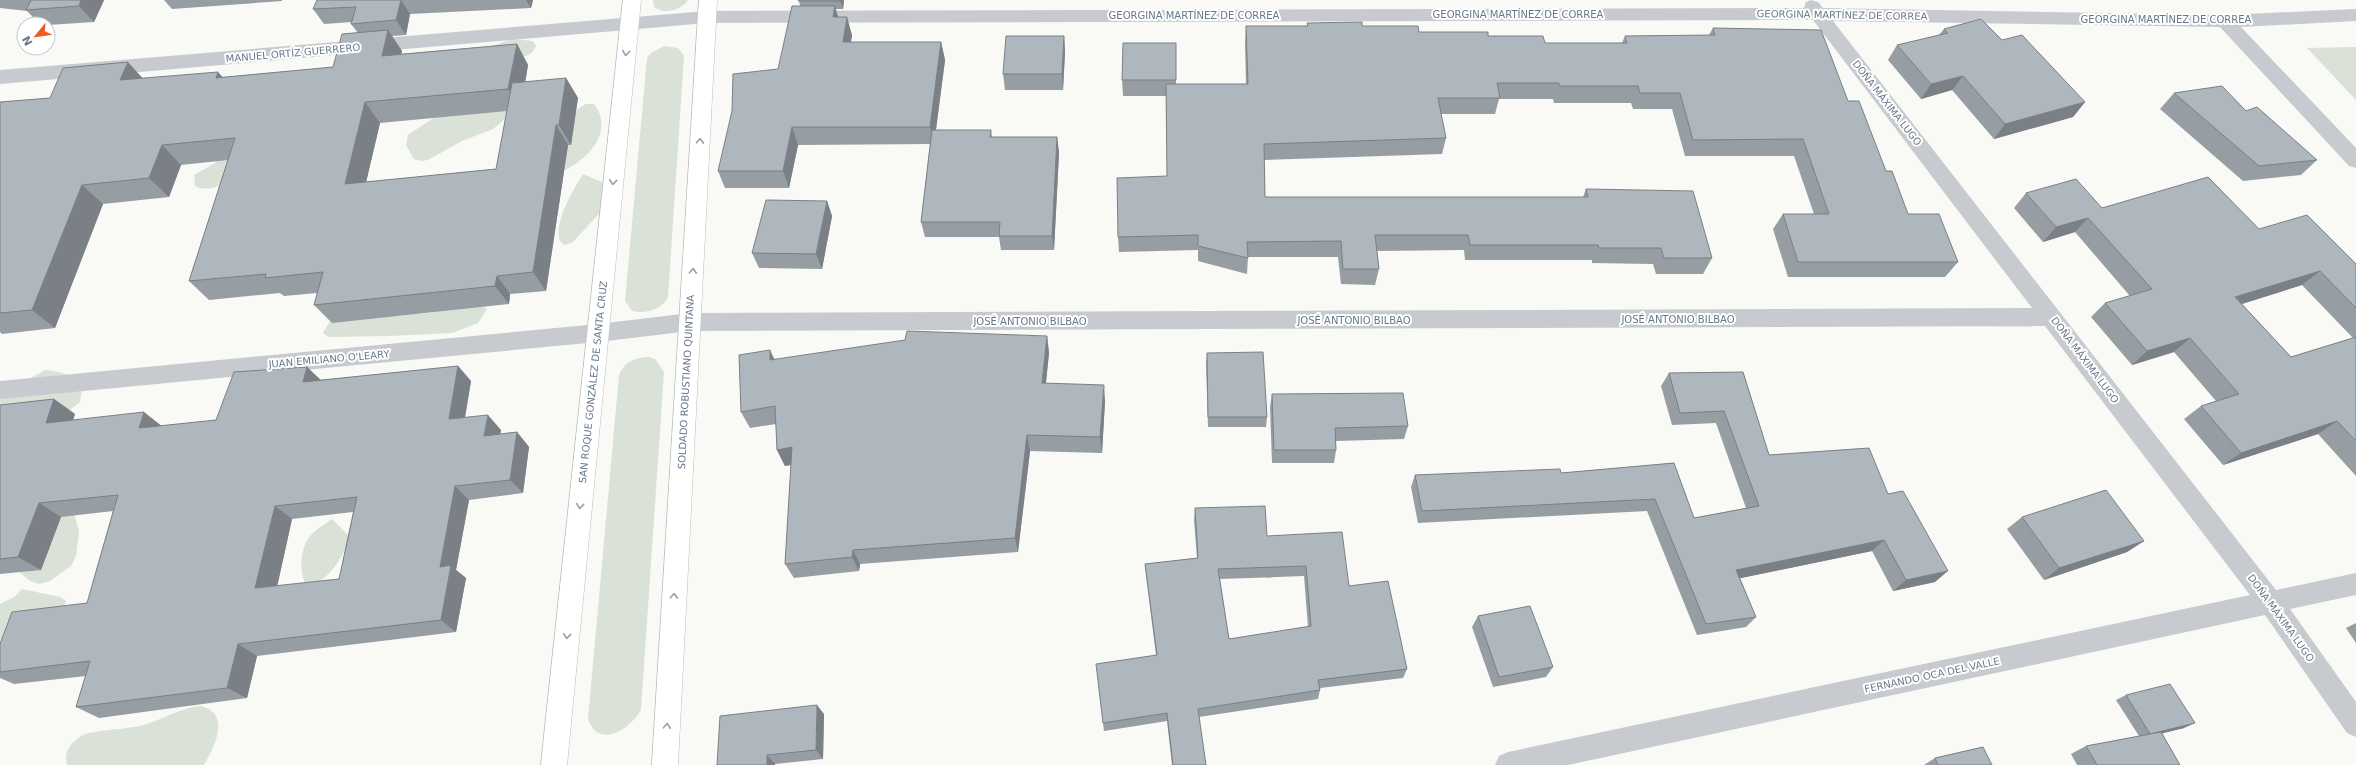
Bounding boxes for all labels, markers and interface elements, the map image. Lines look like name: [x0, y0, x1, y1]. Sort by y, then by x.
street label: GEORGINA MARTÍNEZ DE CORREA: [1757, 7, 1928, 22]
street label: GEORGINA MARTÍNEZ DE CORREA: [1433, 8, 1604, 20]
street label: GEORGINA MARTÍNEZ DE CORREA: [1109, 9, 1280, 21]
street label: GEORGINA MARTÍNEZ DE CORREA: [2081, 13, 2252, 25]
north arrow: [16, 16, 56, 56]
text: N: [20, 33, 36, 48]
street label: MANUEL ORTÍZ GUERRERO: [225, 41, 361, 64]
one-way arrow: [622, 50, 631, 56]
street label: DOÑA MÁXIMA LUGO: [1850, 58, 1925, 148]
one-way arrow: [696, 138, 704, 144]
one-way arrow: [609, 179, 618, 185]
one-way arrow: [688, 268, 697, 274]
street label: SAN ROQUE GONZÁLEZ DE SANTA CRUZ: [576, 280, 609, 484]
street label: SOLDADO ROBUSTIANO QUINTANA: [676, 294, 696, 470]
street label: JOSÉ ANTONIO BILBAO: [1620, 313, 1735, 325]
street label: JOSÉ ANTONIO BILBAO: [1296, 314, 1411, 326]
street label: DOÑA MÁXIMA LUGO: [2049, 314, 2122, 405]
street label: JOSÉ ANTONIO BILBAO: [972, 315, 1087, 327]
street label: JUAN EMILIANO O'LEARY: [267, 348, 391, 370]
one-way arrow: [576, 503, 585, 509]
street label: DOÑA MÁXIMA LUGO: [2246, 572, 2317, 664]
one-way arrow: [670, 593, 679, 599]
one-way arrow: [563, 633, 572, 639]
street label: FERNANDO OCA DEL VALLE: [1864, 655, 2000, 695]
one-way arrow: [662, 723, 671, 729]

